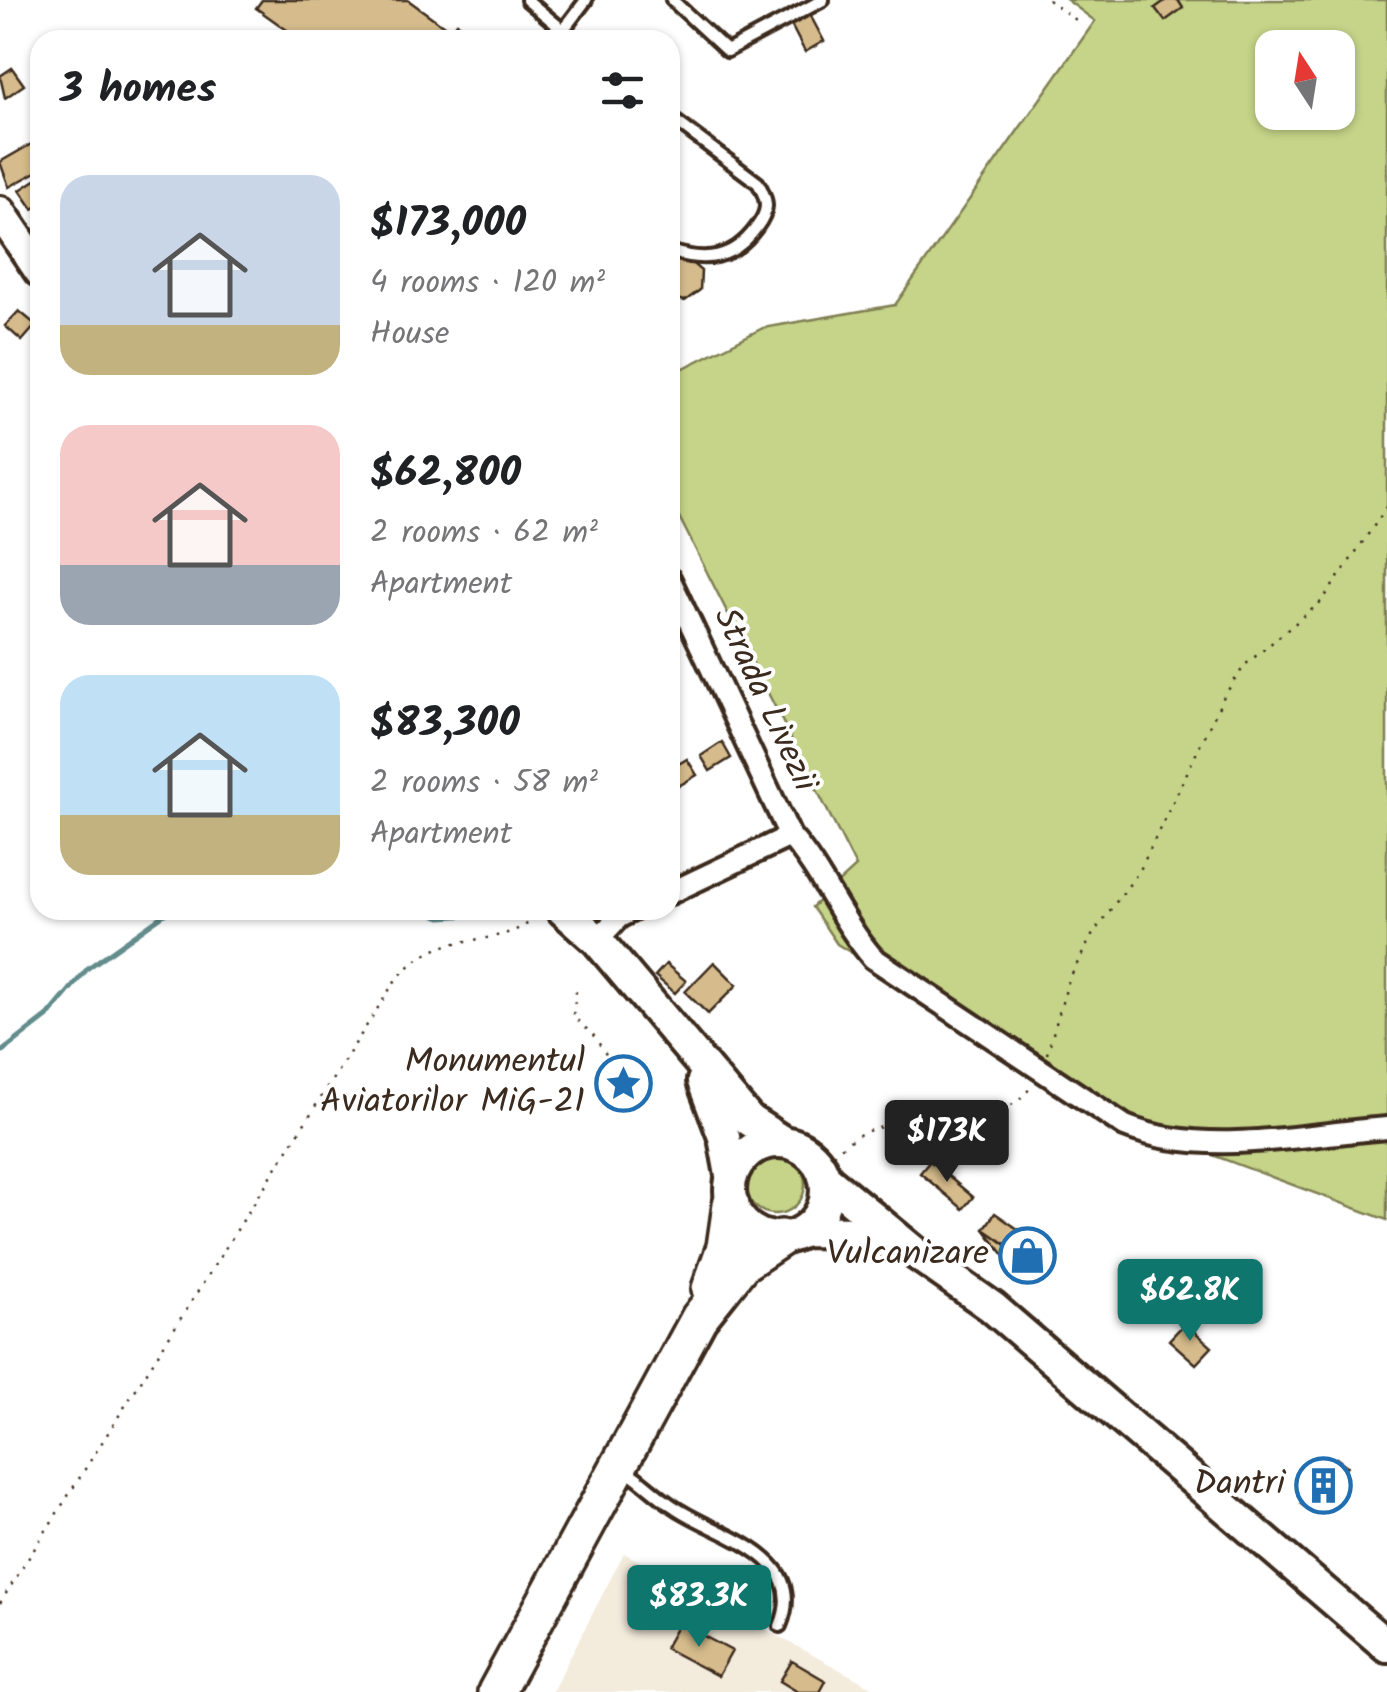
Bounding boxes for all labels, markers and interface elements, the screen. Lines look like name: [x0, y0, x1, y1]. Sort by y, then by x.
north arrow: [1255, 30, 1355, 130]
map controls: [1255, 30, 1355, 130]
text: 3 homes: [60, 57, 216, 124]
icon: filters: [595, 63, 650, 118]
text: $173,000: [370, 191, 526, 258]
icon: home: [140, 215, 260, 335]
text: 4 rooms · 120 m²: [370, 258, 605, 309]
text: House: [370, 309, 449, 360]
text: $62,800: [370, 441, 521, 508]
icon: home: [140, 465, 260, 585]
text: 2 rooms · 62 m²: [370, 508, 598, 559]
text: Apartment: [370, 559, 512, 610]
street label: Strada Livezii: [697, 598, 832, 803]
text: $83,300: [370, 691, 520, 758]
icon: home: [140, 715, 260, 835]
text: 2 rooms · 58 m²: [370, 758, 598, 809]
text: Apartment: [370, 809, 512, 860]
place label: Monumentul Aviatorilor MiG-21: [320, 1035, 585, 1131]
place icon: Monumentul Aviatorilor MiG-21: [594, 1053, 654, 1113]
pin: $173K: [877, 1100, 1017, 1185]
text: $173K: [907, 1107, 987, 1158]
shop icon: Vulcanizare: [998, 1225, 1058, 1285]
place label: Vulcanizare: [827, 1227, 989, 1283]
pin: $62.8K: [1109, 1259, 1271, 1344]
text: $62.8K: [1140, 1266, 1240, 1317]
building icon: Dantri: [1294, 1455, 1354, 1515]
place label: Dantri: [1194, 1457, 1287, 1513]
pin: $83.3K: [618, 1565, 780, 1650]
text: $83.3K: [649, 1572, 749, 1623]

